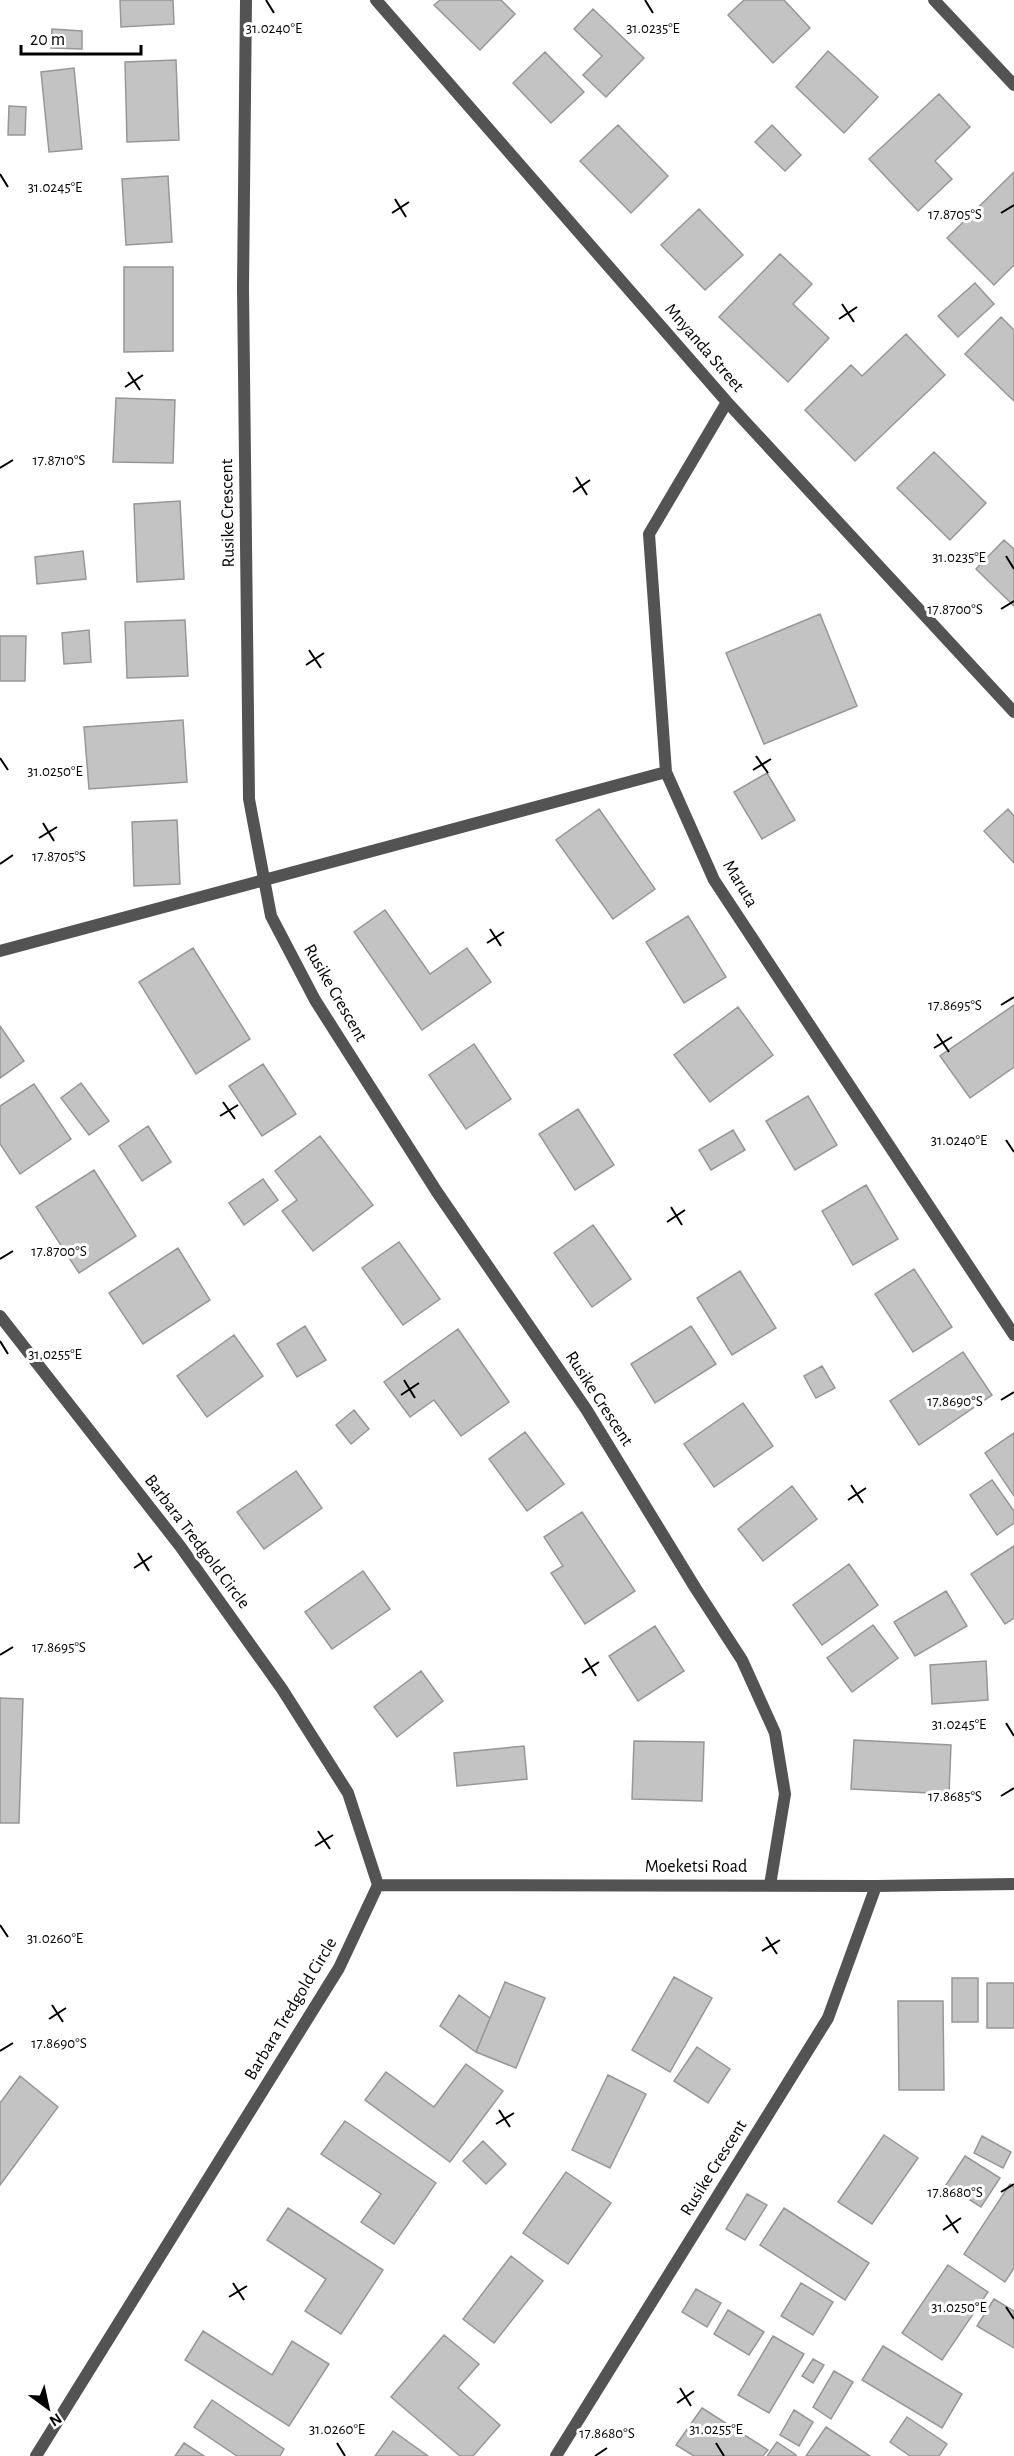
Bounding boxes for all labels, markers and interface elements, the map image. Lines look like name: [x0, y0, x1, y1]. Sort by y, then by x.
scale bar: [21, 18, 141, 56]
text: 31.0240°E: [246, 21, 302, 36]
text: 31.0235°E: [626, 21, 680, 36]
text: 20 m: [30, 31, 65, 49]
text: 31.0245°E: [28, 180, 82, 195]
text: 17.8705°S: [928, 207, 982, 222]
street label: Mnyanda Street: [661, 300, 747, 396]
text: 17.8710°S: [33, 453, 85, 468]
street label: Rusike Crescent: [218, 458, 238, 568]
text: 31.0235°E: [932, 550, 986, 565]
text: 17.8700°S: [927, 602, 983, 617]
text: 31.0250°E: [27, 764, 83, 779]
text: 17.8705°S: [32, 849, 86, 864]
street label: Maruta: [719, 857, 761, 911]
street label: Rusike Crescent: [300, 941, 370, 1045]
text: 17.8695°S: [928, 998, 982, 1013]
text: 31.0240°E: [931, 1133, 987, 1148]
text: 17.8700°S: [31, 1244, 87, 1259]
text: 31.0255°E: [28, 1347, 82, 1362]
street label: Rusike Crescent: [562, 1348, 636, 1450]
text: 17.8690°S: [927, 1394, 983, 1409]
street label: Barbara Tredgold Circle: [141, 1472, 253, 1612]
text: 17.8695°S: [32, 1640, 86, 1655]
text: 31.0245°E: [932, 1717, 986, 1732]
text: 17.8685°S: [928, 1789, 982, 1804]
street label: Moeketsi Road: [645, 1858, 747, 1876]
text: 31.0260°E: [27, 1931, 83, 1946]
street label: Barbara Tredgold Circle: [241, 1935, 341, 2083]
text: 17.8690°S: [31, 2036, 87, 2051]
street label: Rusike Crescent: [677, 2117, 751, 2219]
text: 17.8680°S: [927, 2185, 983, 2200]
text: 31.0250°E: [931, 2300, 987, 2315]
north arrow: [18, 2378, 78, 2438]
text: N: [47, 2410, 65, 2429]
text: 31.0260°E: [309, 2422, 365, 2437]
text: 31.0255°E: [689, 2422, 743, 2437]
text: 17.8680°S: [579, 2426, 635, 2441]

